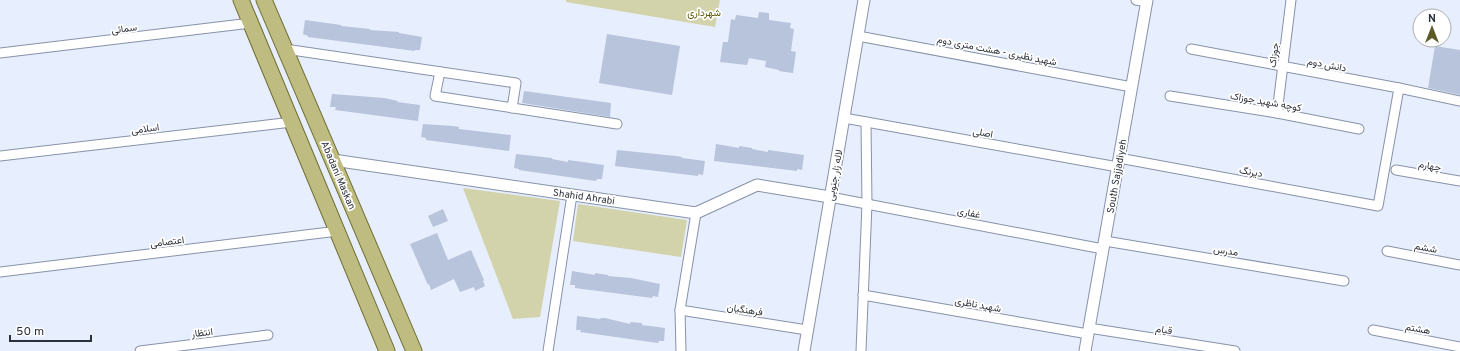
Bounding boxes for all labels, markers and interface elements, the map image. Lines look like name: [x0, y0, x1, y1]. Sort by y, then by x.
park label: شهرداری: [687, 7, 721, 20]
north arrow: [1412, 8, 1452, 48]
text: N: [1428, 12, 1436, 26]
street label: سمائی: [111, 21, 138, 38]
street label: شهید نظیری - هشت متری دوم: [936, 33, 1058, 69]
street label: جوزاک: [1267, 42, 1282, 68]
street label: دانش دوم: [1306, 55, 1348, 76]
street label: کوچه شهید جوزاک: [1229, 90, 1303, 115]
street label: اسلامی: [130, 121, 160, 138]
street label: اصلی: [972, 125, 994, 142]
street label: South Sajjadiyeh: [1105, 138, 1130, 214]
street label: Abadani Maskan: [317, 139, 358, 212]
street label: لاله زار جنوبی: [825, 149, 846, 202]
street label: چهارم: [1417, 158, 1442, 175]
street label: دیرنگ: [1238, 164, 1264, 181]
street label: Shahid Ahrabi: [552, 187, 616, 208]
street label: غفاری: [956, 205, 981, 222]
street label: اعتصامی: [149, 234, 185, 251]
street label: ششم: [1413, 240, 1438, 257]
street label: مدرس: [1212, 243, 1239, 260]
street label: شهید ناظری: [953, 295, 1002, 316]
street label: فرهنگیان: [726, 301, 764, 320]
scale bar: [10, 317, 91, 343]
street label: هشتم: [1404, 321, 1431, 338]
street label: قیام: [1154, 323, 1173, 338]
text: 50 m: [16, 324, 44, 340]
street label: انتظار: [190, 326, 214, 341]

